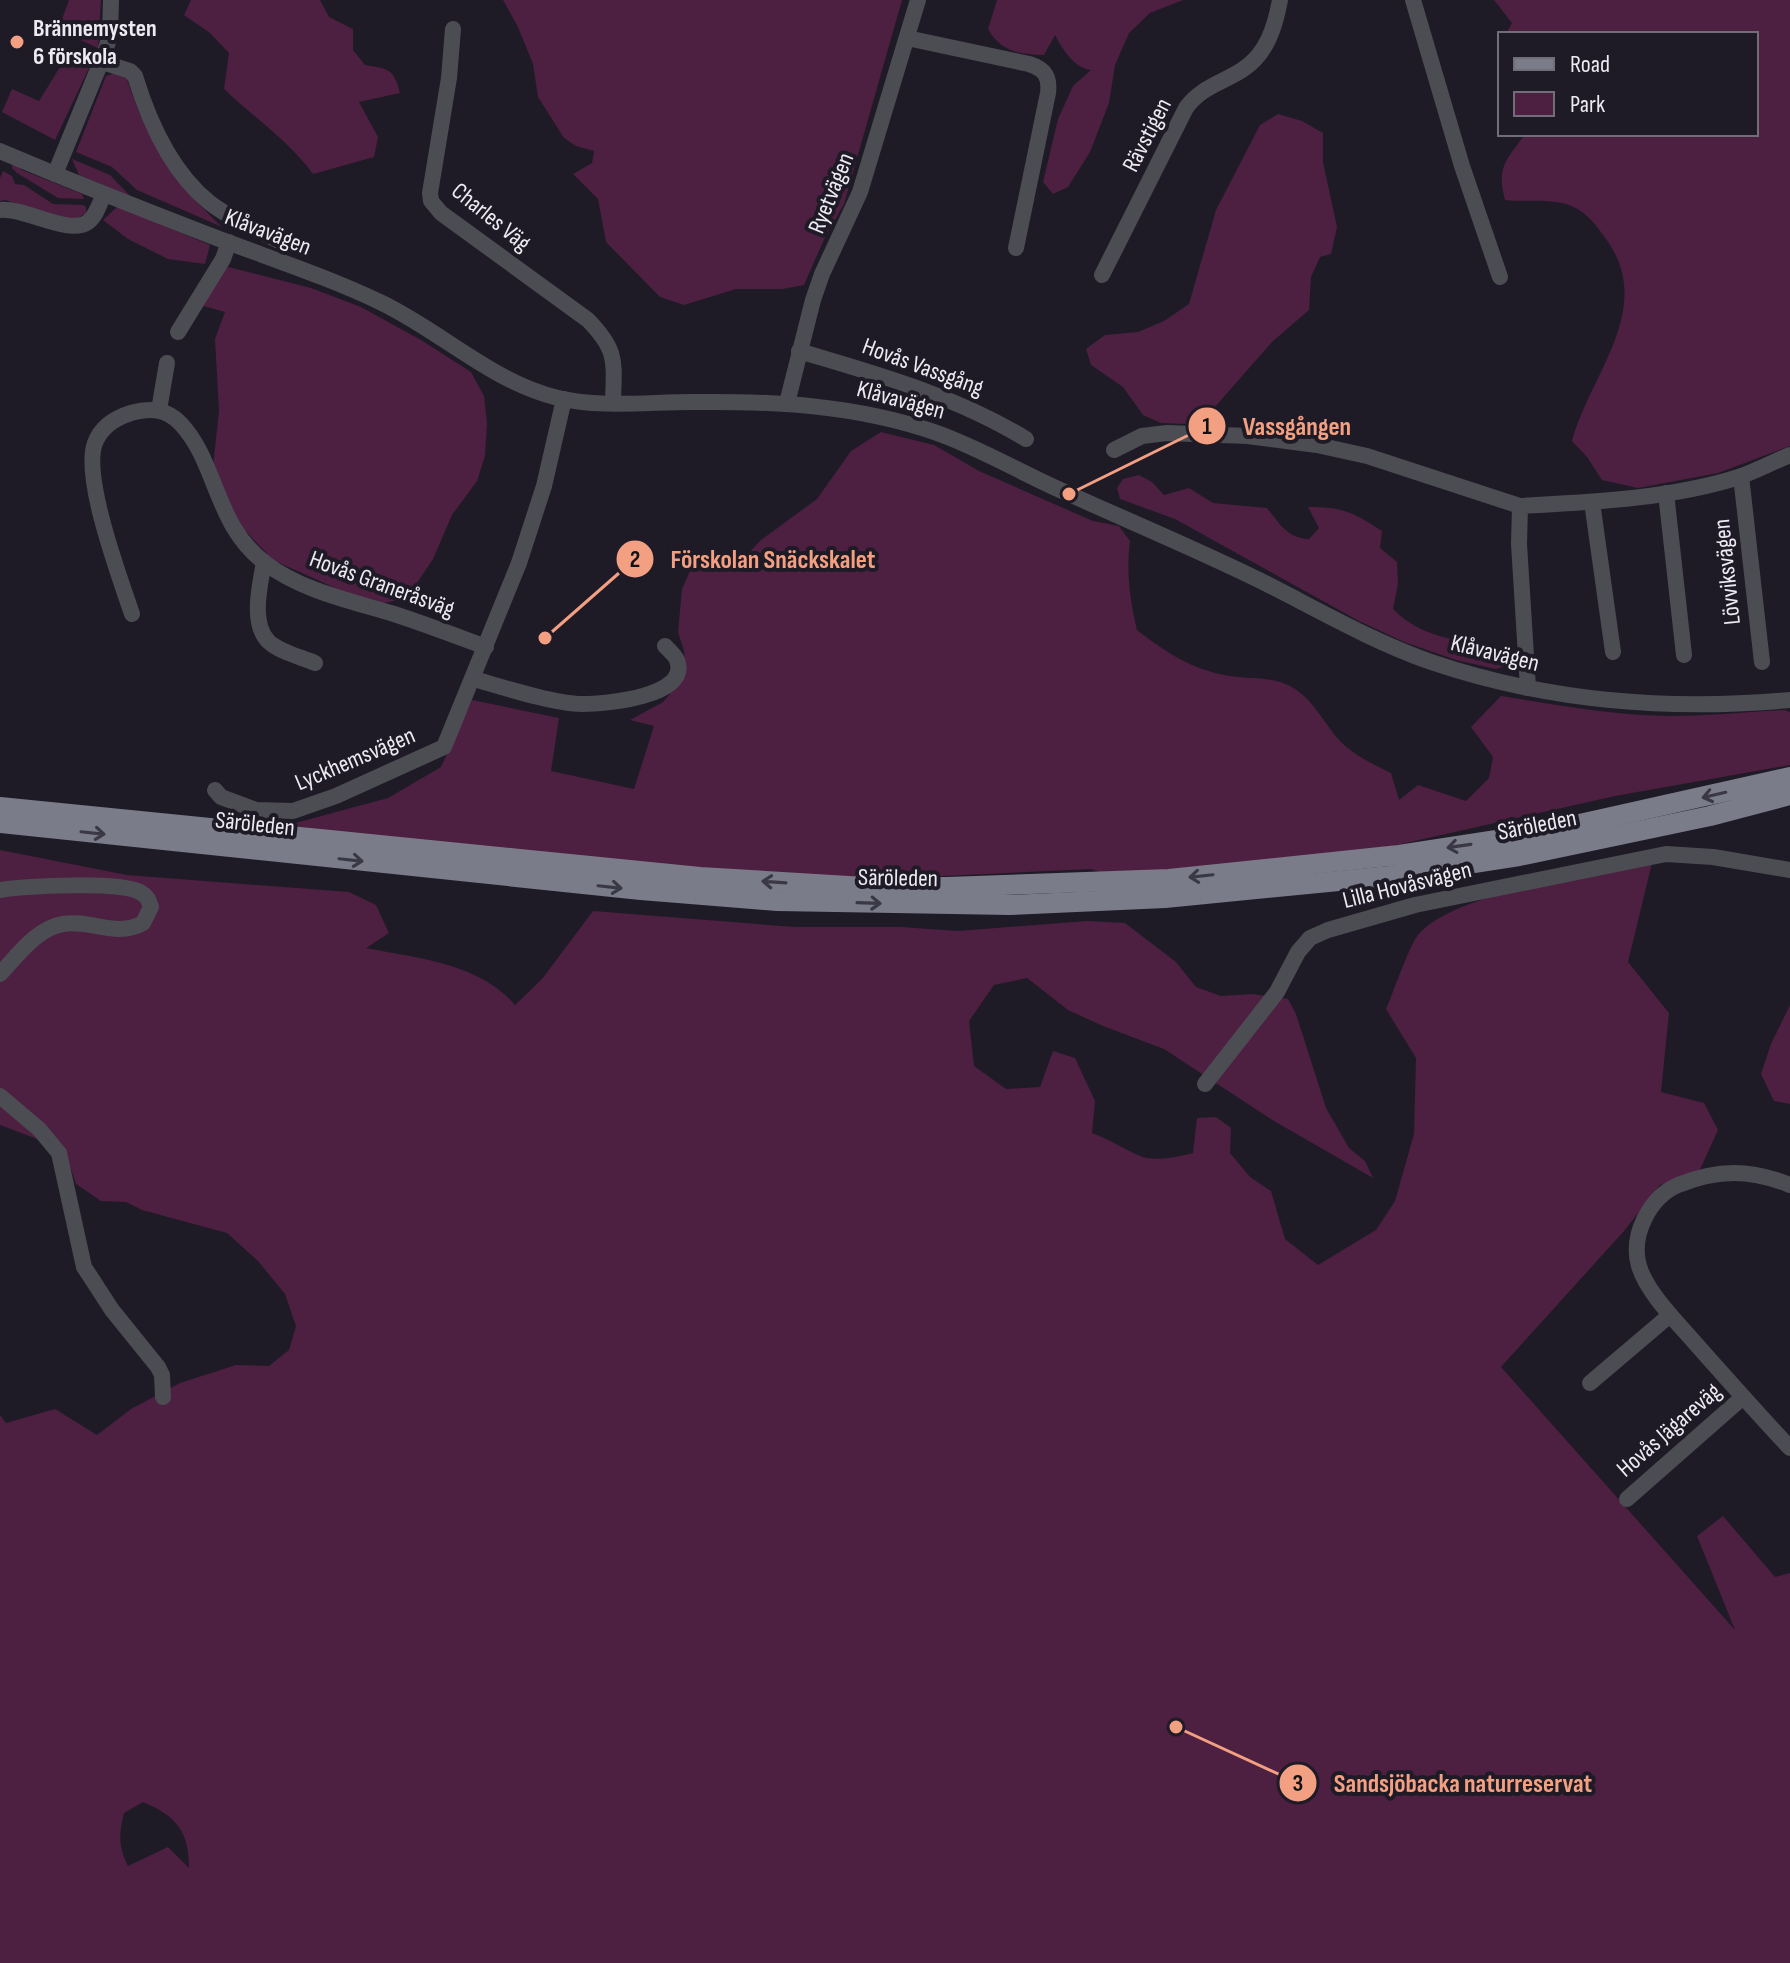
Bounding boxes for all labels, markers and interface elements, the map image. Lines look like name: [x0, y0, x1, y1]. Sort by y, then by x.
place label: Brännemysten 6 förskola: [33, 14, 157, 71]
legend: [1498, 32, 1758, 136]
marker: Brännemysten 6 förskola: [8, 33, 26, 51]
text: Road: [1570, 50, 1610, 79]
text: Park: [1570, 90, 1605, 119]
street label: Rävstigen: [1116, 93, 1178, 177]
street label: Ryetvägen: [802, 148, 860, 238]
street label: Charles Väg: [446, 176, 536, 258]
street label: Klåvavägen: [221, 202, 315, 262]
street label: Hovås Vassgång: [858, 332, 988, 402]
street label: Klåvavägen: [854, 374, 948, 426]
callout: Vassgången: [1187, 401, 1367, 451]
text: 1: [1202, 412, 1212, 441]
text: Vassgången: [1243, 412, 1351, 443]
street label: Lövviksvägen: [1707, 518, 1747, 626]
callout: Förskolan Snäckskalet: [615, 534, 892, 584]
street label: Hovås Graneråsväg: [305, 544, 459, 624]
text: 2: [630, 545, 640, 574]
text: Förskolan Snäckskalet: [671, 545, 876, 576]
street label: Klåvavägen: [1448, 628, 1542, 678]
street label: Lyckhemsvägen: [291, 721, 419, 797]
one-way arrow: [1702, 788, 1727, 803]
street label: Säröleden: [1495, 803, 1579, 847]
street label: Säröleden: [214, 805, 296, 843]
one-way arrow: [79, 826, 106, 841]
one-way arrow: [1447, 839, 1472, 854]
one-way arrow: [338, 853, 364, 868]
street label: Lilla Hovåsvägen: [1340, 855, 1474, 915]
street label: Säröleden: [858, 863, 938, 893]
one-way arrow: [1188, 869, 1215, 884]
one-way arrow: [761, 874, 788, 889]
one-way arrow: [596, 880, 623, 895]
one-way arrow: [855, 896, 882, 911]
street label: Hovås Jägareväg: [1611, 1377, 1727, 1483]
callout: Sandsjöbacka naturreservat: [1278, 1758, 1609, 1808]
text: 3: [1293, 1769, 1303, 1798]
text: Sandsjöbacka naturreservat: [1334, 1769, 1593, 1800]

